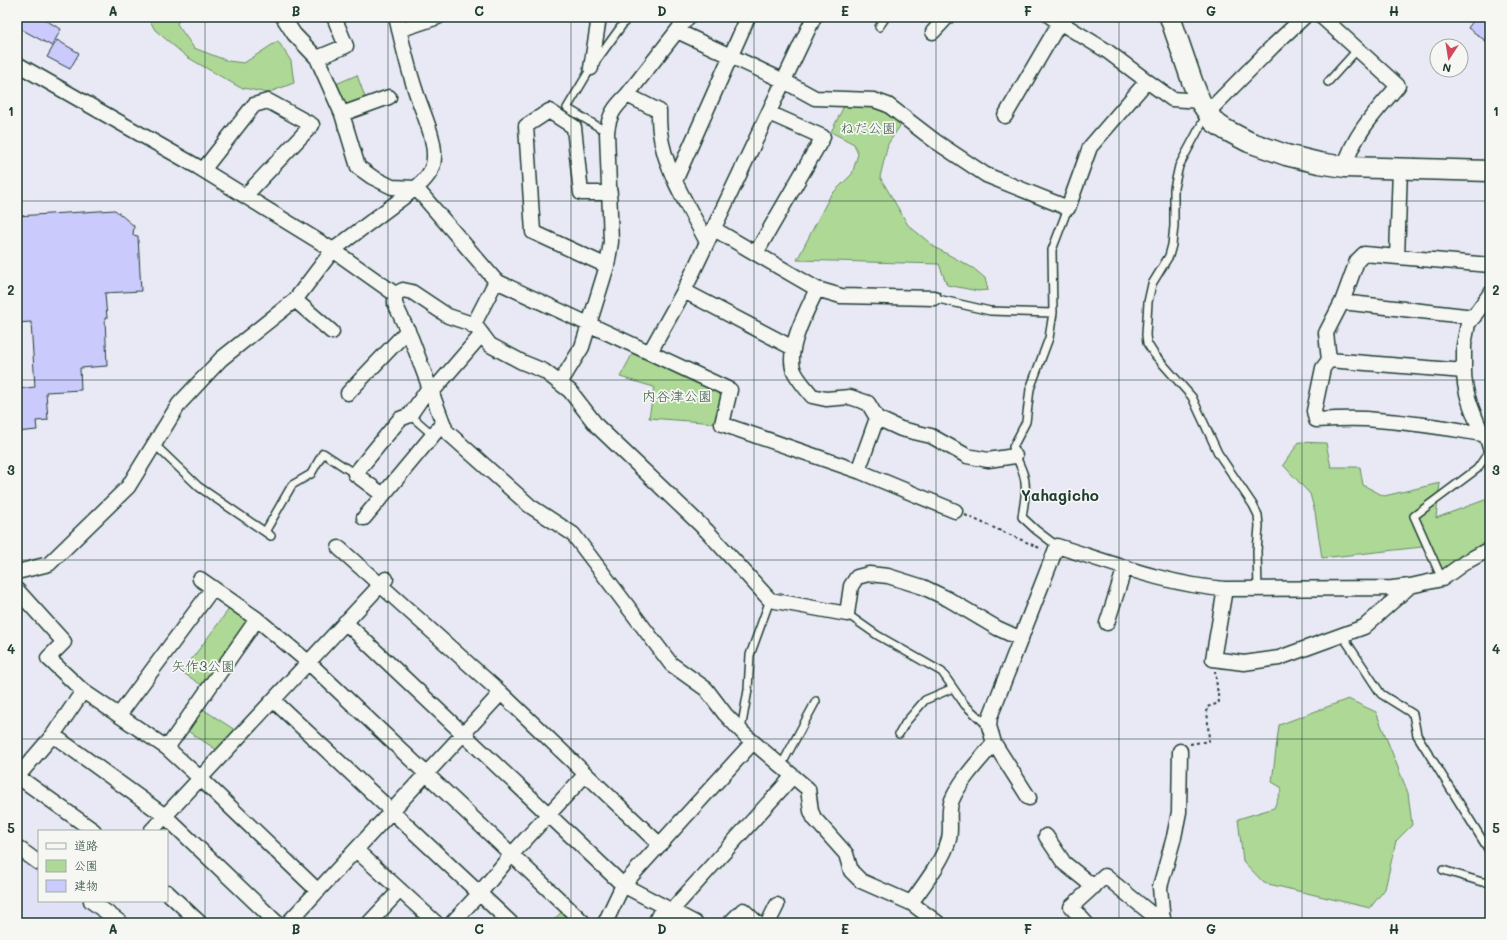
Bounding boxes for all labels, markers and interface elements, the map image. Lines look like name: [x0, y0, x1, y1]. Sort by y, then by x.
text: A: [108, 2, 118, 19]
text: B: [292, 2, 301, 19]
text: C: [474, 2, 484, 19]
text: D: [657, 2, 667, 19]
text: E: [841, 2, 849, 19]
text: F: [1024, 2, 1032, 19]
text: G: [1206, 2, 1216, 19]
text: H: [1389, 2, 1399, 19]
north arrow: [1429, 38, 1469, 78]
text: N: [1441, 60, 1452, 76]
text: 1: [8, 102, 14, 119]
text: 1: [1493, 102, 1499, 119]
park label: ねだ公園: [840, 118, 896, 137]
text: 2: [7, 281, 15, 298]
text: 2: [1492, 281, 1500, 298]
park label: 内谷津公園: [642, 386, 712, 405]
text: 3: [7, 461, 15, 478]
text: 3: [1492, 461, 1500, 478]
district label: Yahagicho: [1021, 485, 1099, 505]
text: 4: [7, 640, 15, 657]
text: 4: [1492, 640, 1500, 657]
park label: 矢作3公園: [171, 656, 235, 675]
text: 5: [7, 819, 15, 836]
text: 5: [1492, 819, 1500, 836]
legend: [38, 830, 168, 902]
text: 道路: [74, 837, 98, 853]
text: 公園: [74, 857, 98, 873]
text: 建物: [74, 877, 98, 893]
text: A: [108, 920, 118, 937]
text: B: [292, 920, 301, 937]
text: C: [474, 920, 484, 937]
text: D: [657, 920, 667, 937]
text: E: [841, 920, 849, 937]
text: F: [1024, 920, 1032, 937]
text: G: [1206, 920, 1216, 937]
text: H: [1389, 920, 1399, 937]

